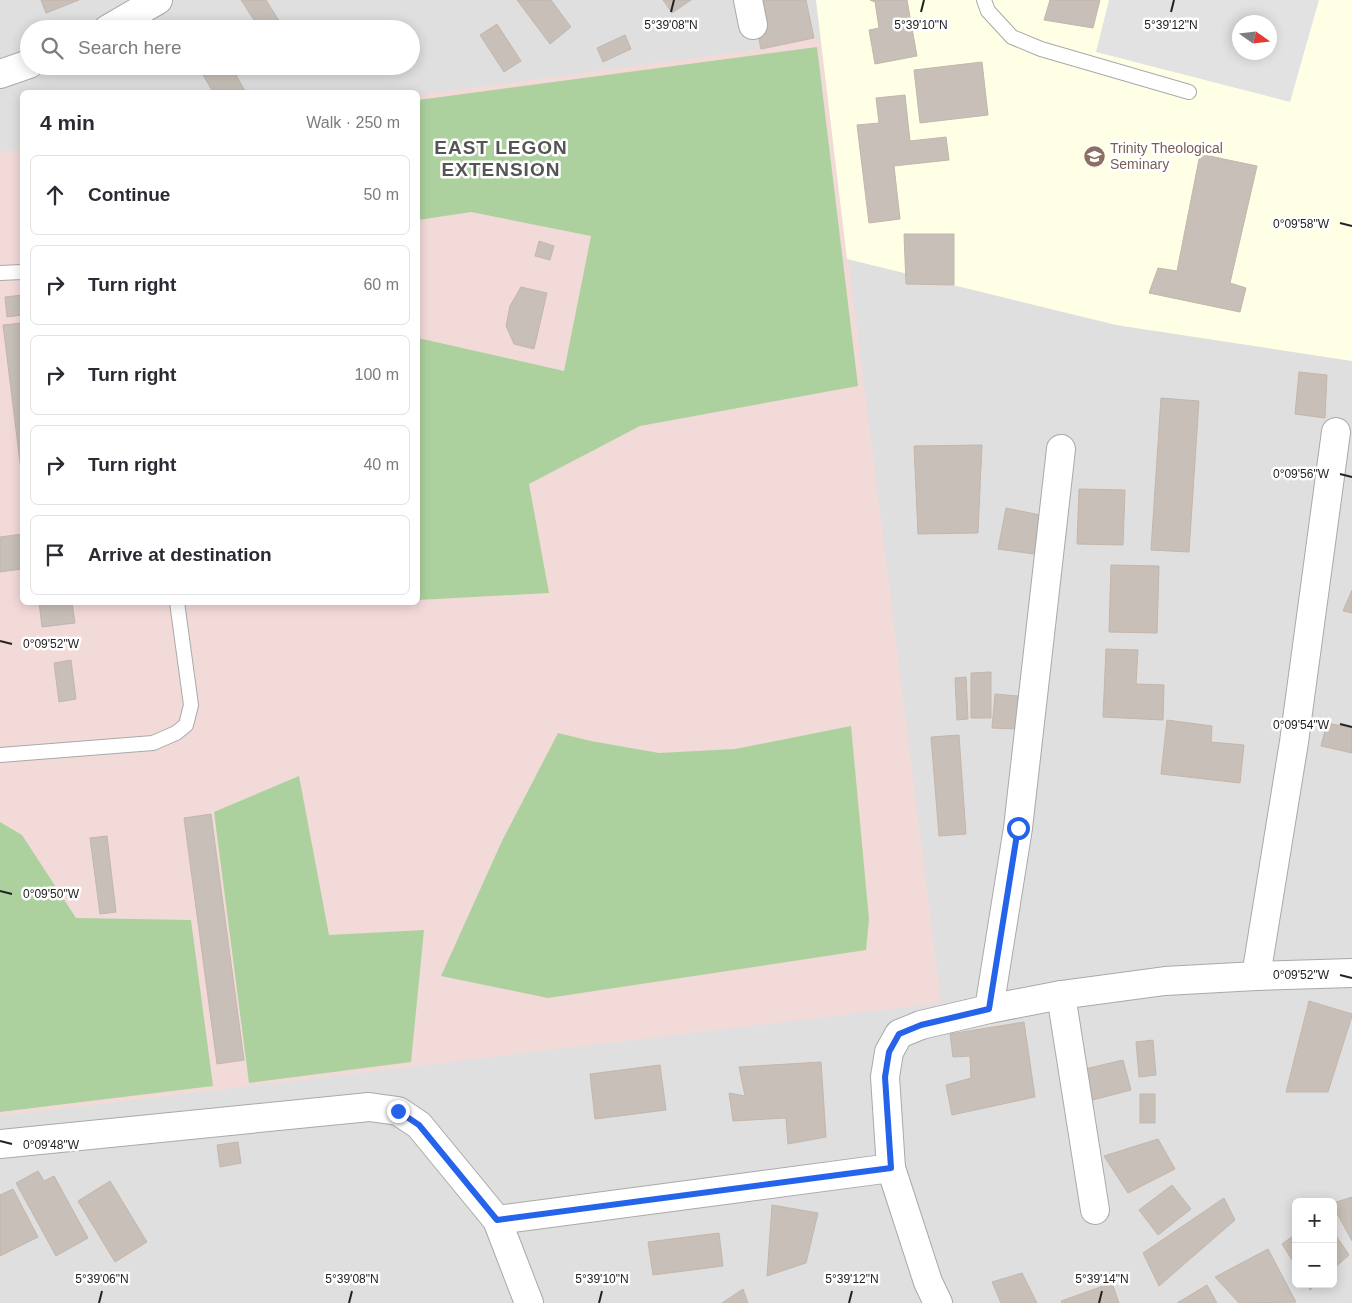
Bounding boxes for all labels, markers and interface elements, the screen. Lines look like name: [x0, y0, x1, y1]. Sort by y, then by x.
north arrow: [1232, 15, 1277, 60]
text: 5°39'08"N: [644, 18, 698, 32]
text: 5°39'10"N: [894, 18, 948, 32]
text: 5°39'12"N: [1144, 18, 1198, 32]
search box: [20, 20, 420, 75]
icon: search: [38, 34, 66, 62]
text: Search here: [78, 37, 182, 58]
text: 4 min: [40, 111, 95, 134]
text: Walk · 250 m: [306, 114, 400, 131]
district label: EAST LEGON EXTENSION: [434, 137, 568, 180]
place label: Trinity Theological Seminary: [1110, 140, 1223, 172]
school or university icon: Trinity Theological Seminary: [1082, 144, 1106, 168]
icon: ahead: [41, 181, 69, 209]
text: Continue: [88, 184, 170, 205]
text: 50 m: [363, 186, 399, 203]
text: 0°09'58"W: [1273, 217, 1330, 231]
icon: right: [41, 271, 69, 299]
text: Turn right: [88, 274, 176, 295]
text: 60 m: [363, 276, 399, 293]
icon: right: [41, 361, 69, 389]
text: Turn right: [88, 364, 176, 385]
text: 100 m: [355, 366, 399, 383]
icon: right: [41, 451, 69, 479]
text: Turn right: [88, 454, 176, 475]
text: 40 m: [363, 456, 399, 473]
text: 0°09'56"W: [1273, 467, 1330, 481]
icon: arrive: [41, 541, 69, 569]
text: Arrive at destination: [88, 544, 272, 565]
text: 0°09'52"W: [23, 637, 80, 651]
text: 0°09'54"W: [1273, 718, 1330, 732]
route start: [1007, 817, 1030, 840]
text: 0°09'50"W: [23, 887, 80, 901]
text: 0°09'52"W: [1273, 968, 1330, 982]
route end: [387, 1100, 410, 1123]
text: 0°09'48"W: [23, 1138, 80, 1152]
map controls: [1292, 1198, 1337, 1288]
button: +: [1292, 1198, 1337, 1243]
button: −: [1292, 1243, 1337, 1288]
text: 5°39'06"N: [75, 1272, 129, 1286]
text: 5°39'08"N: [325, 1272, 379, 1286]
text: 5°39'10"N: [575, 1272, 629, 1286]
text: 5°39'12"N: [825, 1272, 879, 1286]
text: 5°39'14"N: [1075, 1272, 1129, 1286]

